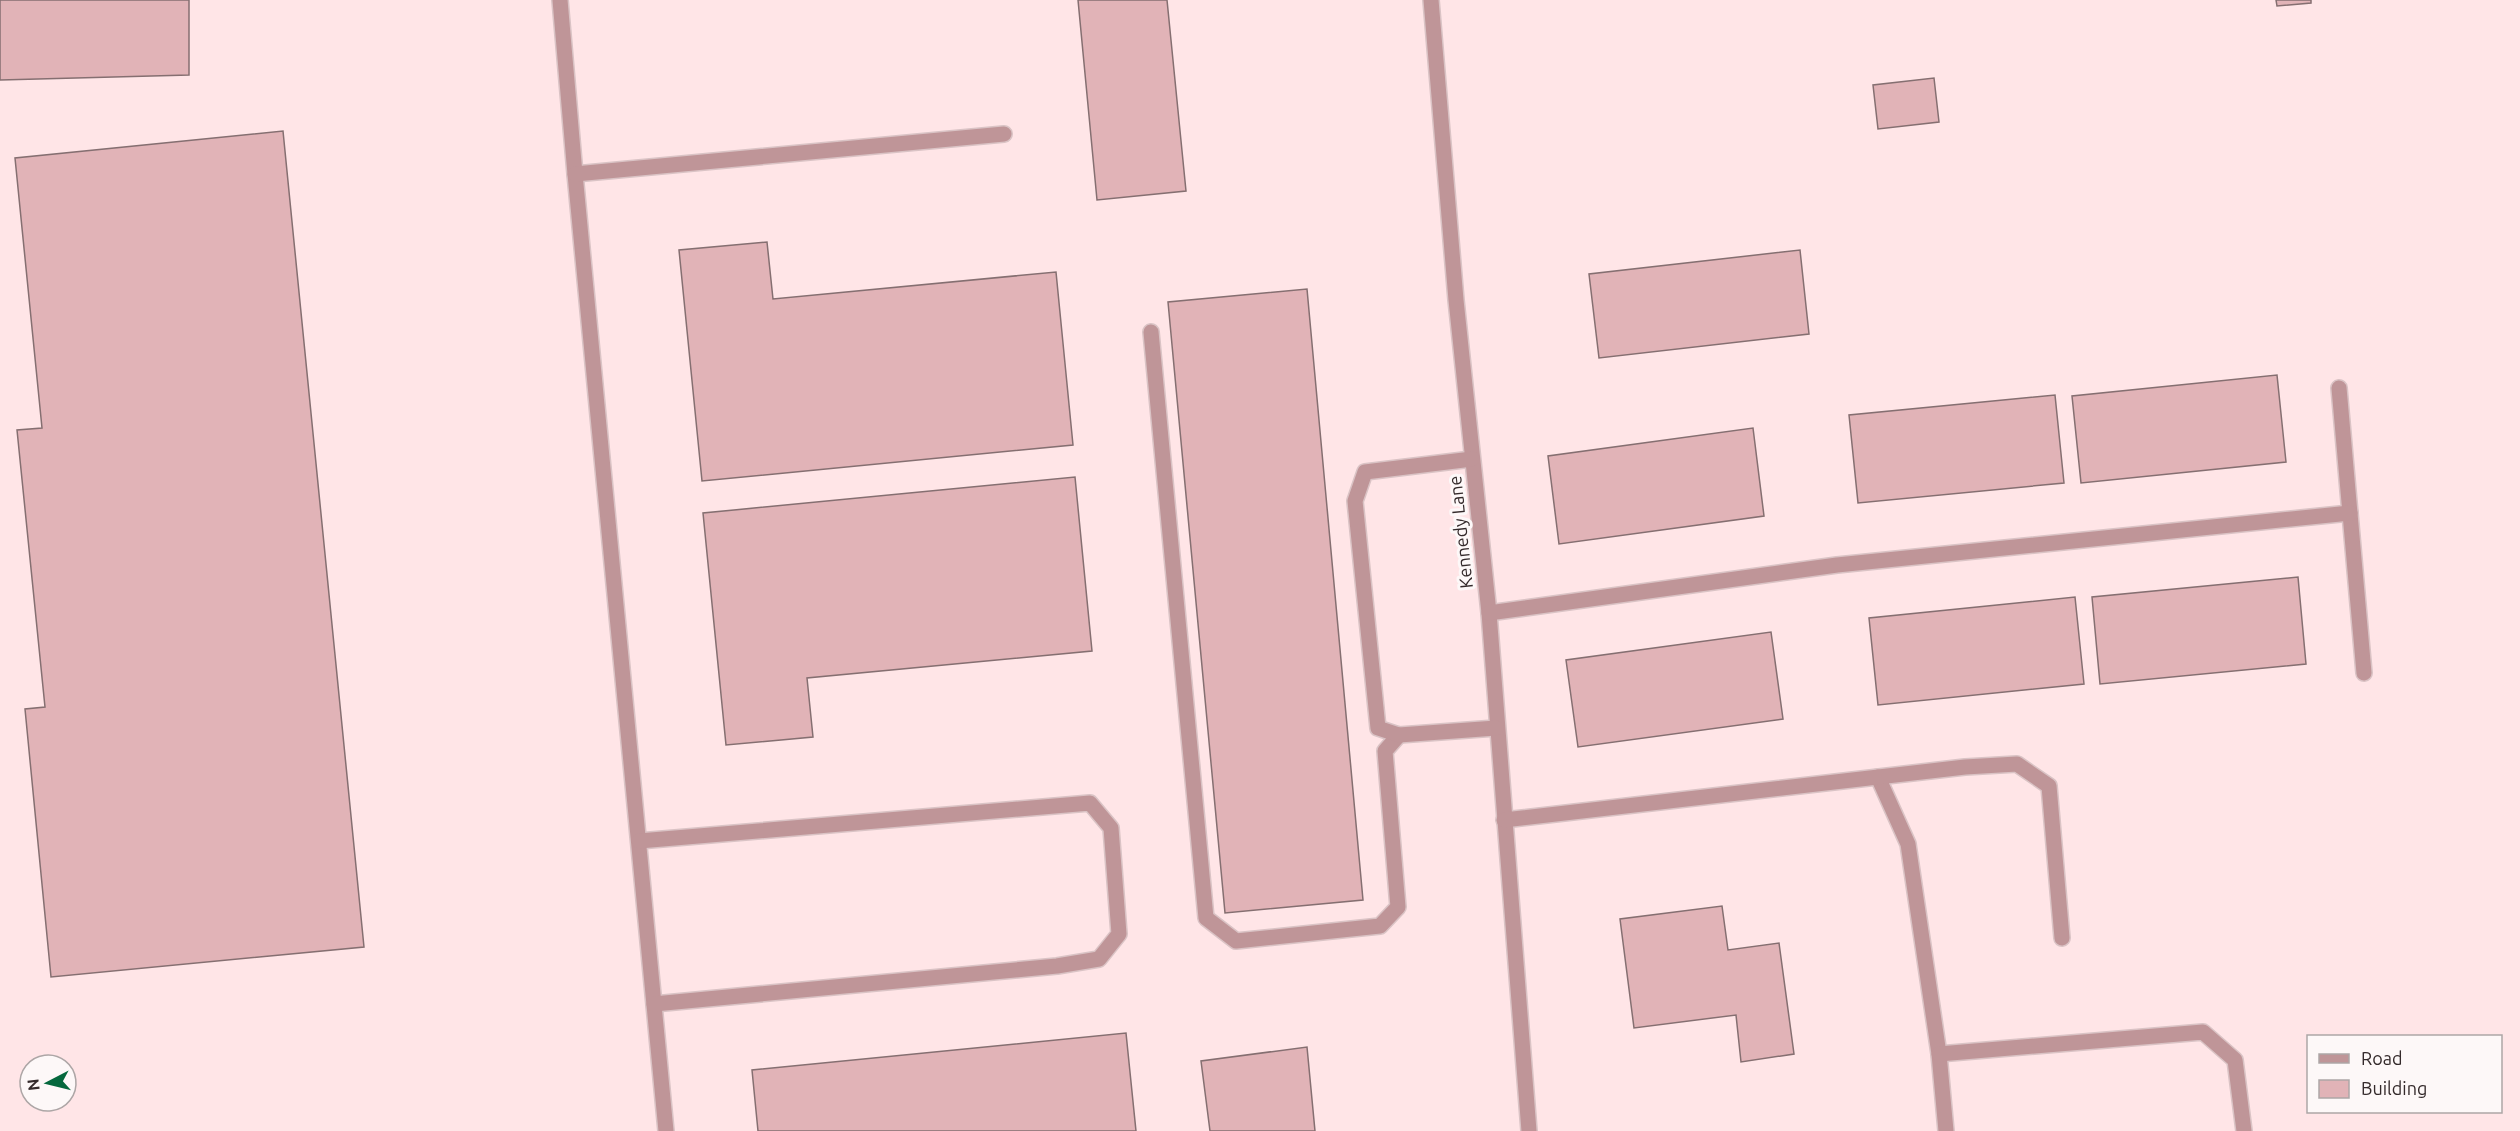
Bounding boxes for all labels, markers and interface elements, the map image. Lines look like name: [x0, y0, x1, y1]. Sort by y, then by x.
street label: Kennedy Lane: [1444, 475, 1476, 589]
legend: [2307, 1035, 2502, 1113]
text: Road: [2361, 1048, 2403, 1068]
north arrow: [18, 1053, 78, 1113]
text: N: [23, 1078, 43, 1092]
text: Building: [2361, 1078, 2427, 1098]

